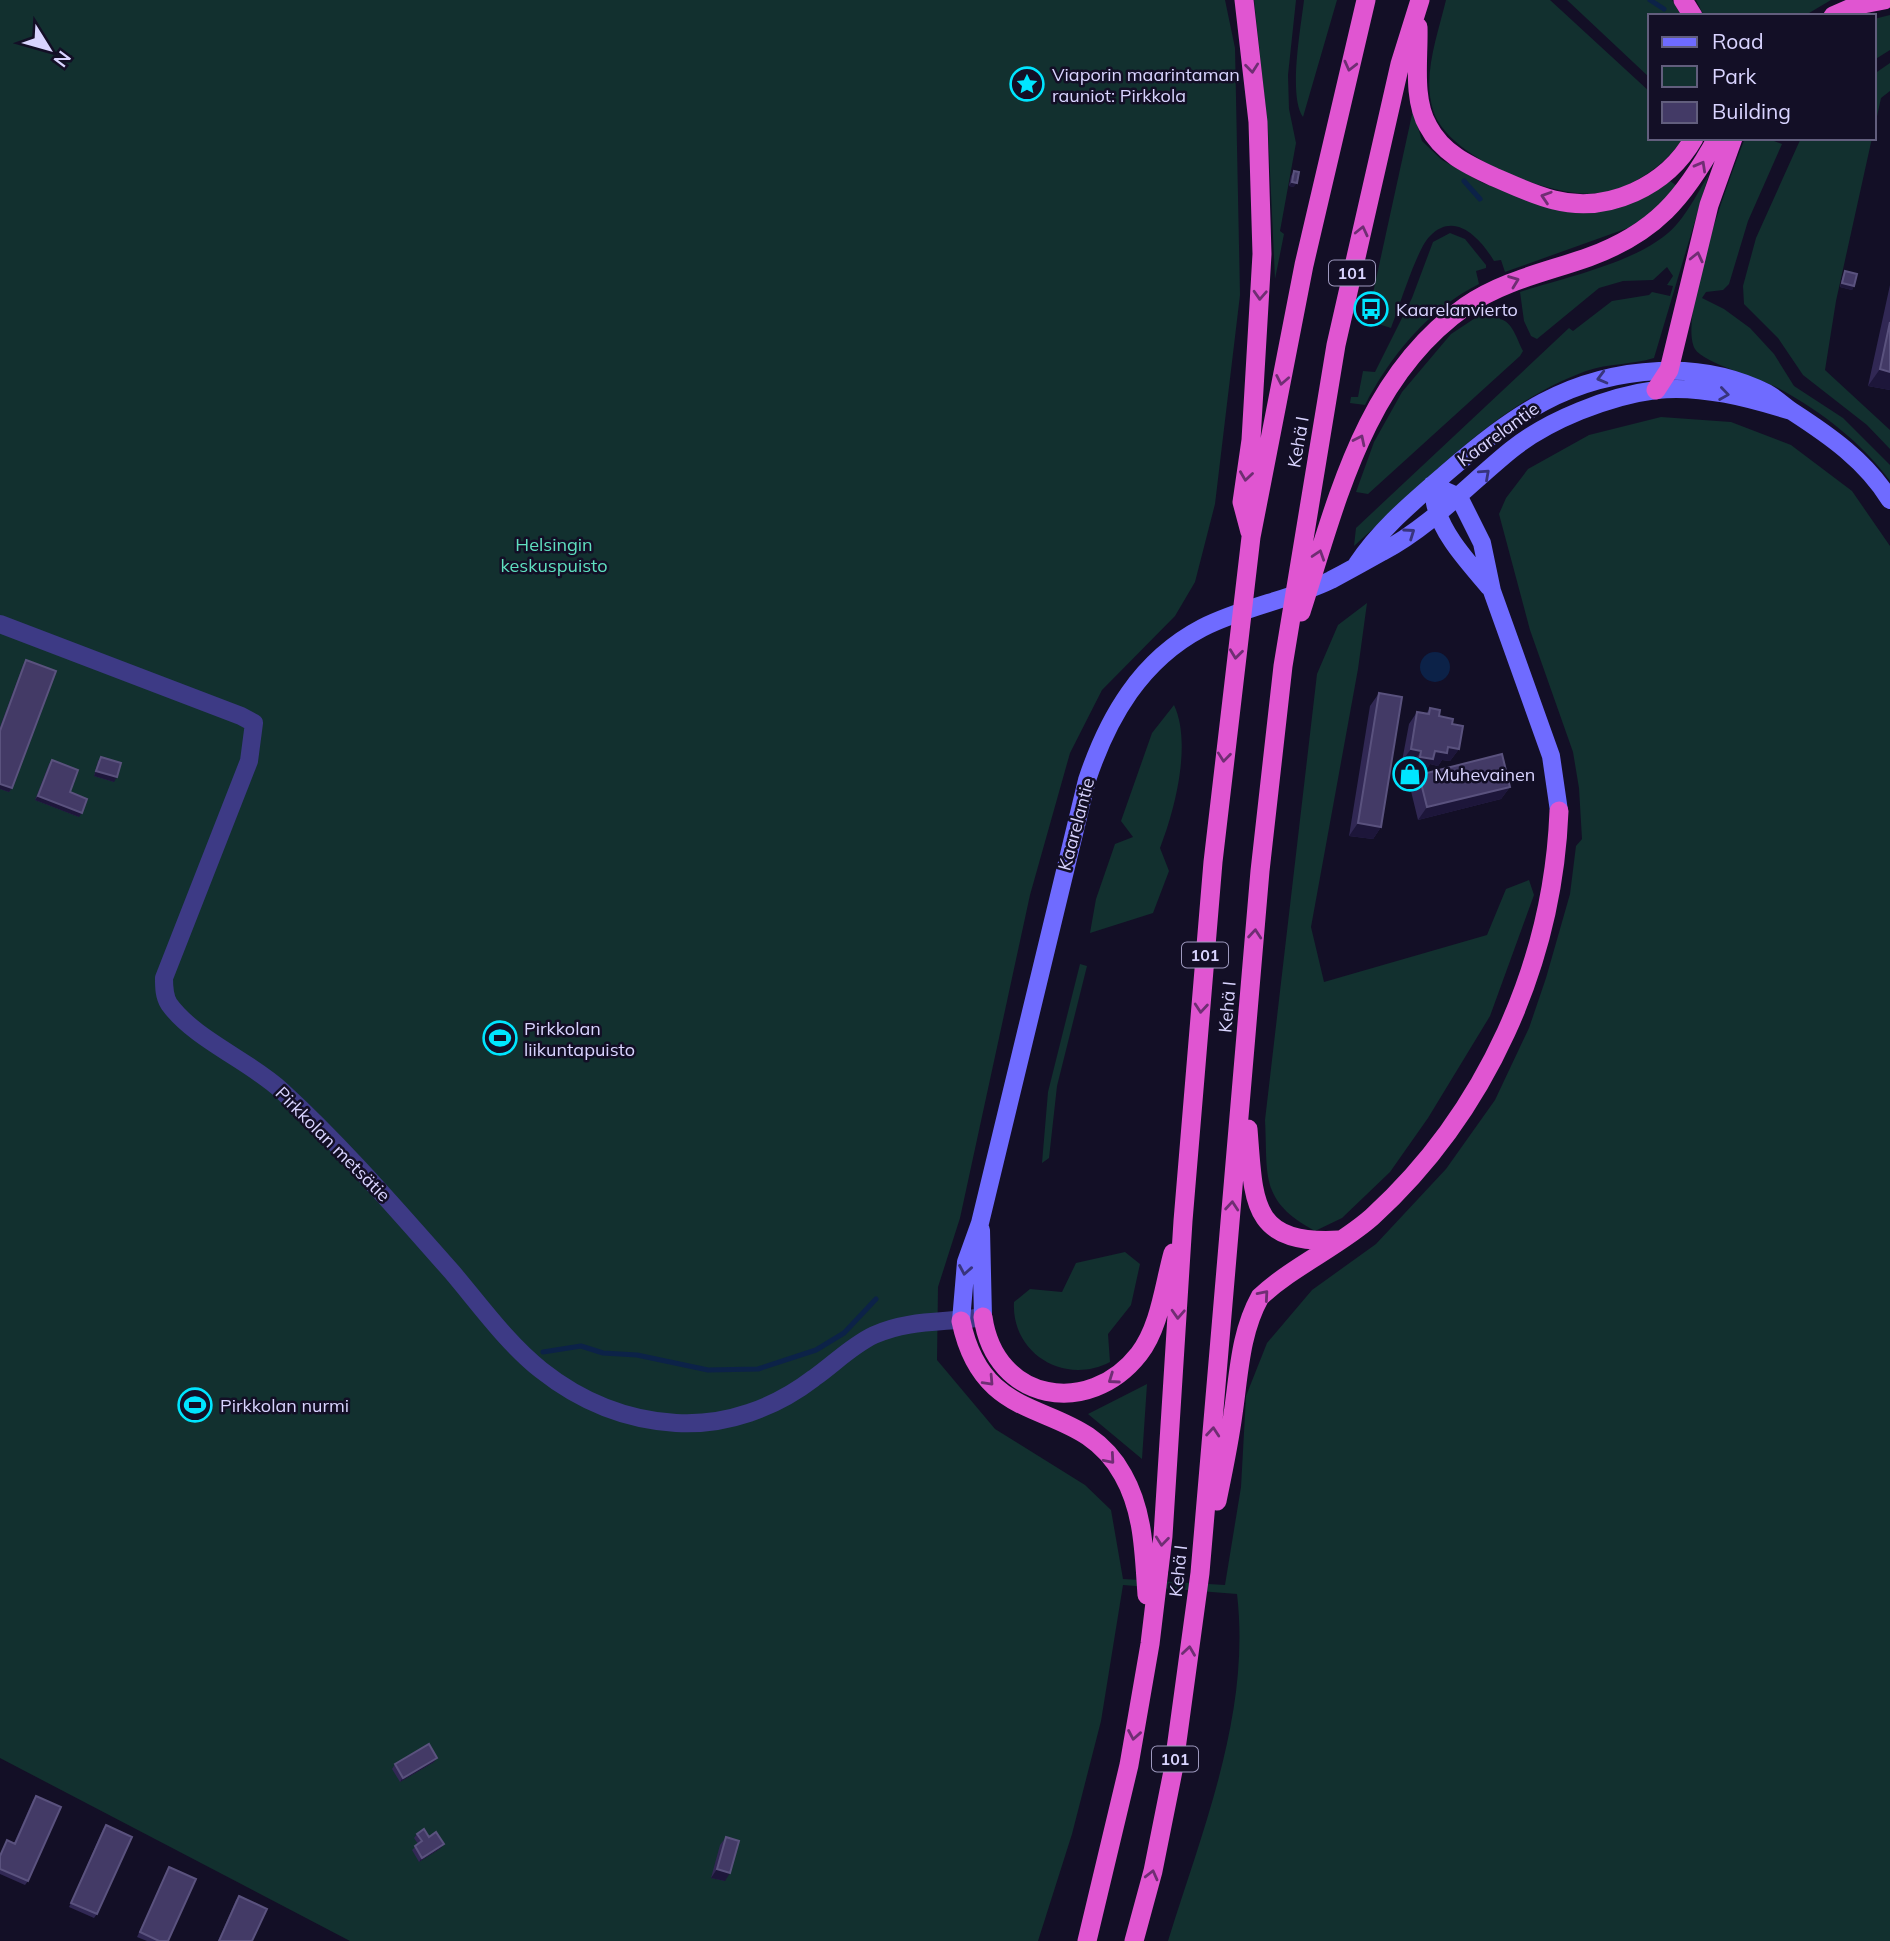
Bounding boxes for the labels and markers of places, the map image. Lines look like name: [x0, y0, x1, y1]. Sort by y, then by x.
place label: Viaporin maarintaman rauniot: Pirkkola: [1052, 63, 1240, 107]
place icon: Viaporin maarintaman rauniot: Pirkkola: [1008, 65, 1046, 103]
bus stop icon: Kaarelanvierto: [1352, 290, 1390, 328]
place label: Kaarelanvierto: [1396, 298, 1518, 321]
shop icon: Muhevainen: [1391, 755, 1429, 793]
place label: Muhevainen: [1434, 763, 1535, 786]
place label: Pirkkolan liikuntapuisto: [524, 1017, 635, 1061]
sports icon: Pirkkolan liikuntapuisto: [481, 1019, 519, 1057]
sports icon: Pirkkolan nurmi: [176, 1386, 214, 1424]
place label: Pirkkolan nurmi: [220, 1394, 349, 1417]

